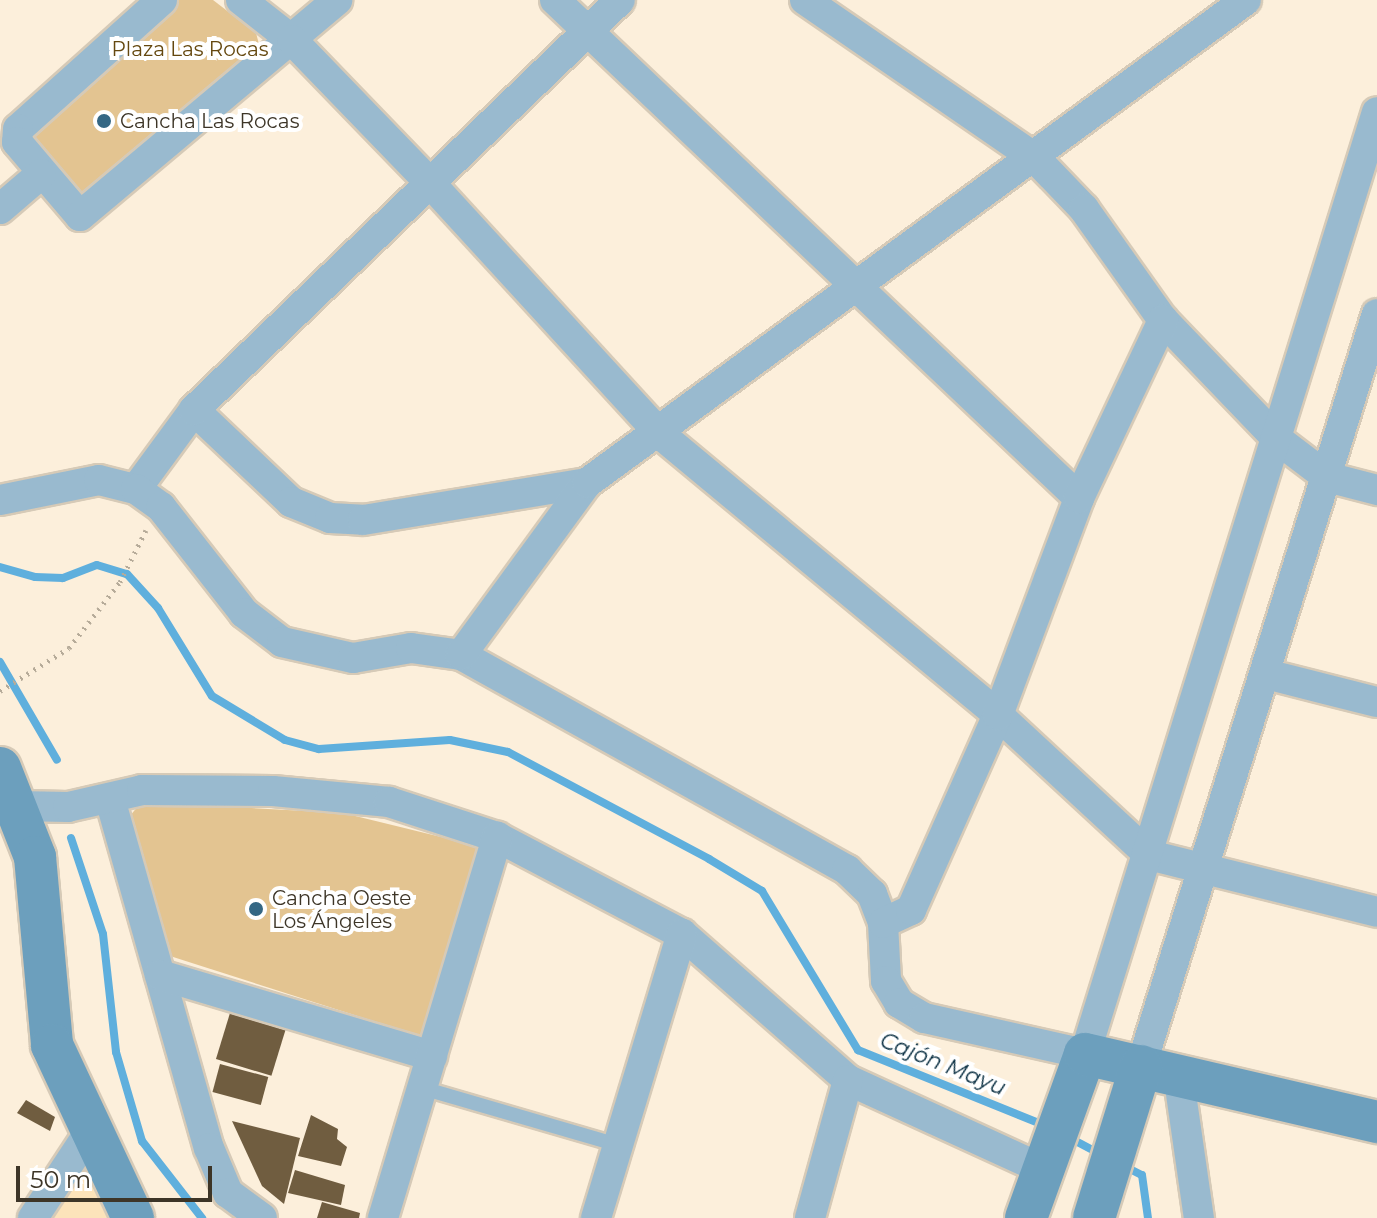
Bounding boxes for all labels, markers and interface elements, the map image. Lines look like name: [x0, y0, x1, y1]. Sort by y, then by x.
park label: Plaza Las Rocas: [111, 37, 269, 61]
place label: Cancha Las Rocas: [120, 109, 299, 133]
marker: Cancha Las Rocas: [95, 112, 113, 130]
place label: Cancha Oeste Los Ángeles: [272, 886, 411, 933]
marker: Cancha Oeste Los Ángeles: [247, 900, 265, 918]
water label: Cajón Mayu: [876, 1027, 1010, 1101]
scale bar: [20, 1150, 216, 1200]
text: 50 m: [30, 1165, 91, 1194]

